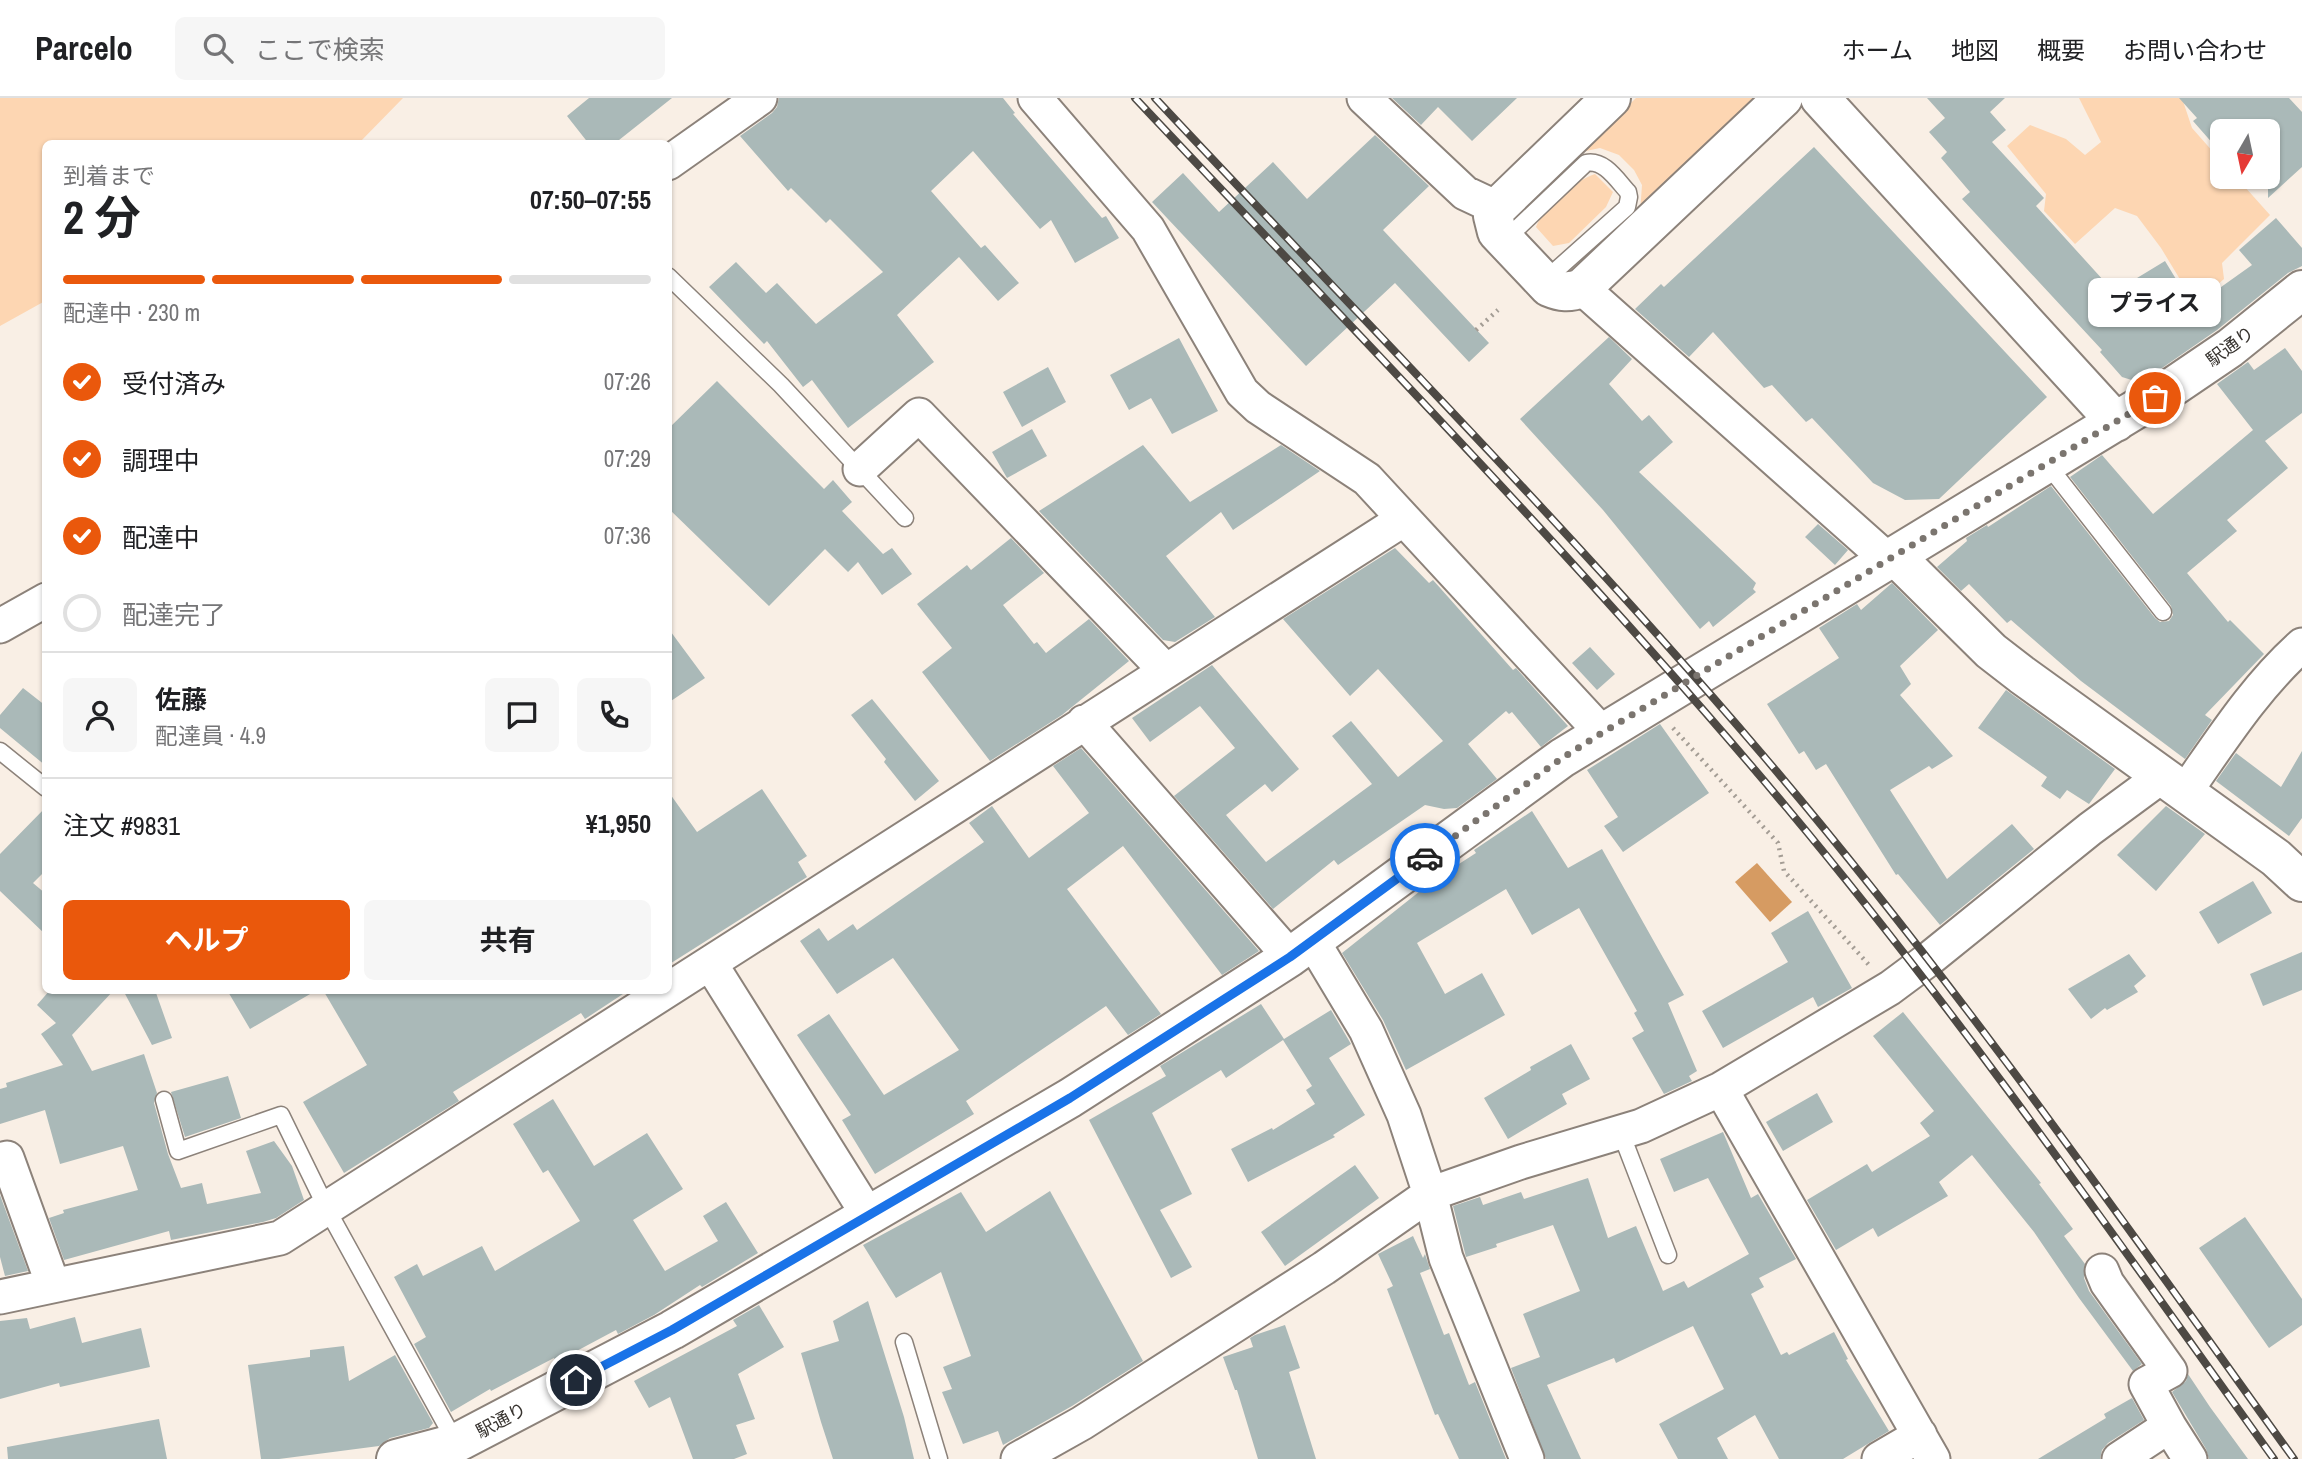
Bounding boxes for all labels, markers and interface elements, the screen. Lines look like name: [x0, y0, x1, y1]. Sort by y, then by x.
search box: [175, 17, 665, 80]
text: Parcelo: [35, 26, 133, 70]
icon: search: [199, 29, 237, 67]
text: ここで検索: [255, 32, 385, 67]
text: ホーム: [1842, 34, 1913, 66]
text: 地図: [1951, 34, 1999, 66]
text: 概要: [2037, 34, 2085, 66]
text: お問い合わせ: [2123, 34, 2267, 66]
north arrow: [2210, 119, 2280, 189]
map controls: [2210, 119, 2280, 189]
text: 到着まで: [63, 160, 155, 191]
text: 07:50–07:55: [530, 182, 651, 217]
text: 2 分: [63, 186, 140, 248]
callout: プライス: [2088, 279, 2222, 328]
text: プライス: [2109, 287, 2200, 318]
text: 配達中 · 230 m: [63, 297, 200, 328]
street label: 駅通り: [2201, 320, 2259, 372]
icon: check: [63, 363, 101, 401]
text: 受付済み: [122, 366, 226, 401]
text: 07:26: [604, 366, 651, 397]
pin: [2125, 368, 2185, 428]
icon: bag: [2136, 379, 2174, 417]
icon: check: [63, 440, 101, 478]
text: 調理中: [122, 443, 200, 478]
text: 07:29: [604, 443, 651, 474]
icon: check: [63, 517, 101, 555]
text: 配達中: [122, 520, 200, 555]
text: 07:36: [604, 520, 651, 551]
text: 配達完了: [122, 597, 226, 632]
button: person: [63, 678, 137, 752]
button: chat: [485, 678, 559, 752]
button: phone: [577, 678, 651, 752]
text: 佐藤: [155, 682, 207, 717]
text: 配達員 · 4.9: [155, 720, 266, 751]
text: ¥1,950: [586, 806, 651, 841]
text: 注文 #9831: [63, 808, 180, 843]
courier: [1390, 823, 1460, 893]
icon: car: [1406, 839, 1444, 877]
button: ヘルプ: [63, 900, 350, 980]
button: 共有: [364, 900, 651, 980]
pin: [546, 1350, 606, 1410]
icon: home: [557, 1361, 595, 1399]
street label: 駅通り: [471, 1396, 531, 1444]

